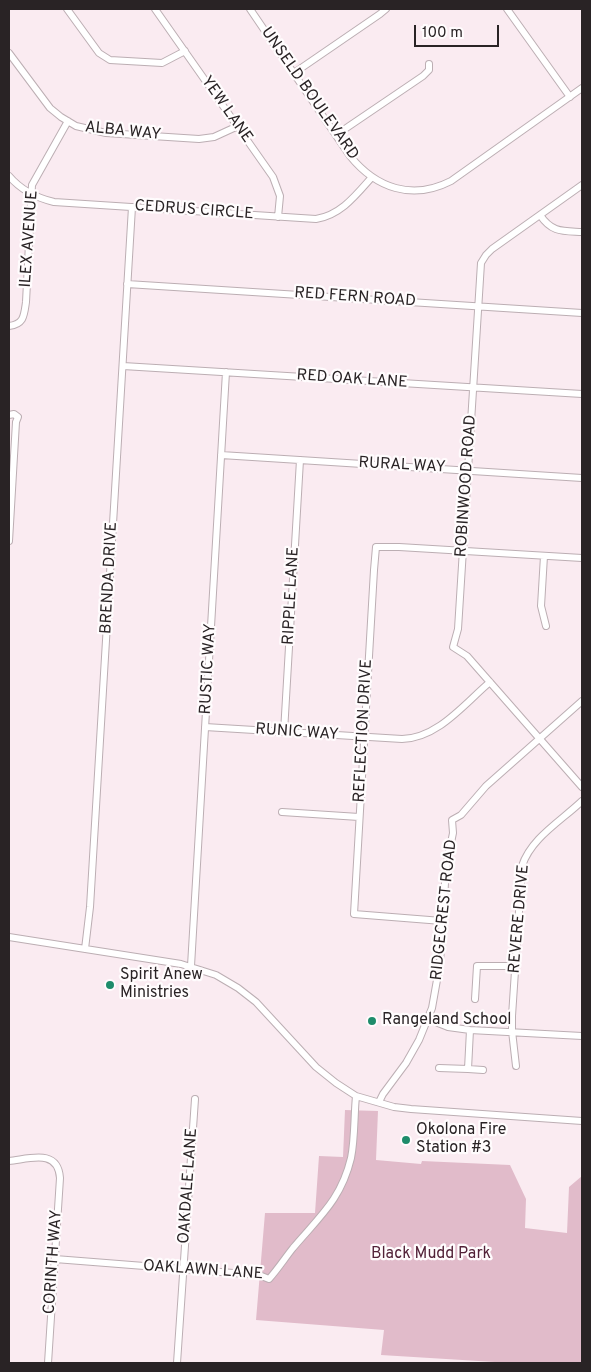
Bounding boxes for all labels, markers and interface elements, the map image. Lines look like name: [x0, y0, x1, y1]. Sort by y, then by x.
scale bar: [416, 15, 501, 47]
street label: UNSELD BOULEVARD: [256, 24, 362, 164]
text: 100 m: [422, 24, 463, 43]
street label: YEW LANE: [196, 73, 256, 147]
street label: ALBA WAY: [84, 118, 162, 146]
street label: ILEX AVENUE: [17, 190, 43, 288]
street label: CEDRUS CIRCLE: [134, 197, 254, 225]
street label: RED FERN ROAD: [293, 284, 417, 312]
street label: RED OAK LANE: [296, 367, 408, 393]
street label: ROBINWOOD ROAD: [452, 414, 482, 558]
street label: RURAL WAY: [358, 454, 446, 478]
street label: BRENDA DRIVE: [97, 521, 123, 635]
street label: RIPPLE LANE: [280, 546, 304, 646]
street label: RUSTIC WAY: [197, 623, 221, 715]
street label: REFLECTION DRIVE: [351, 659, 377, 803]
street label: RUNIC WAY: [255, 721, 339, 745]
street label: RIDGECREST ROAD: [428, 838, 462, 982]
street label: REVERE DRIVE: [506, 864, 534, 974]
place label: Spirit Anew Ministries: [120, 966, 203, 1004]
marker: Spirit Anew Ministries: [104, 979, 116, 991]
place label: Rangeland School: [382, 1011, 512, 1031]
marker: Rangeland School: [366, 1015, 378, 1027]
place label: Okolona Fire Station #3: [416, 1121, 506, 1159]
street label: OAKDALE LANE: [175, 1128, 203, 1244]
marker: Okolona Fire Station #3: [400, 1134, 412, 1146]
street label: CORINTH WAY: [41, 1209, 67, 1315]
park label: Black Mudd Park: [371, 1245, 491, 1265]
street label: OAKLAWN LANE: [142, 1257, 264, 1285]

